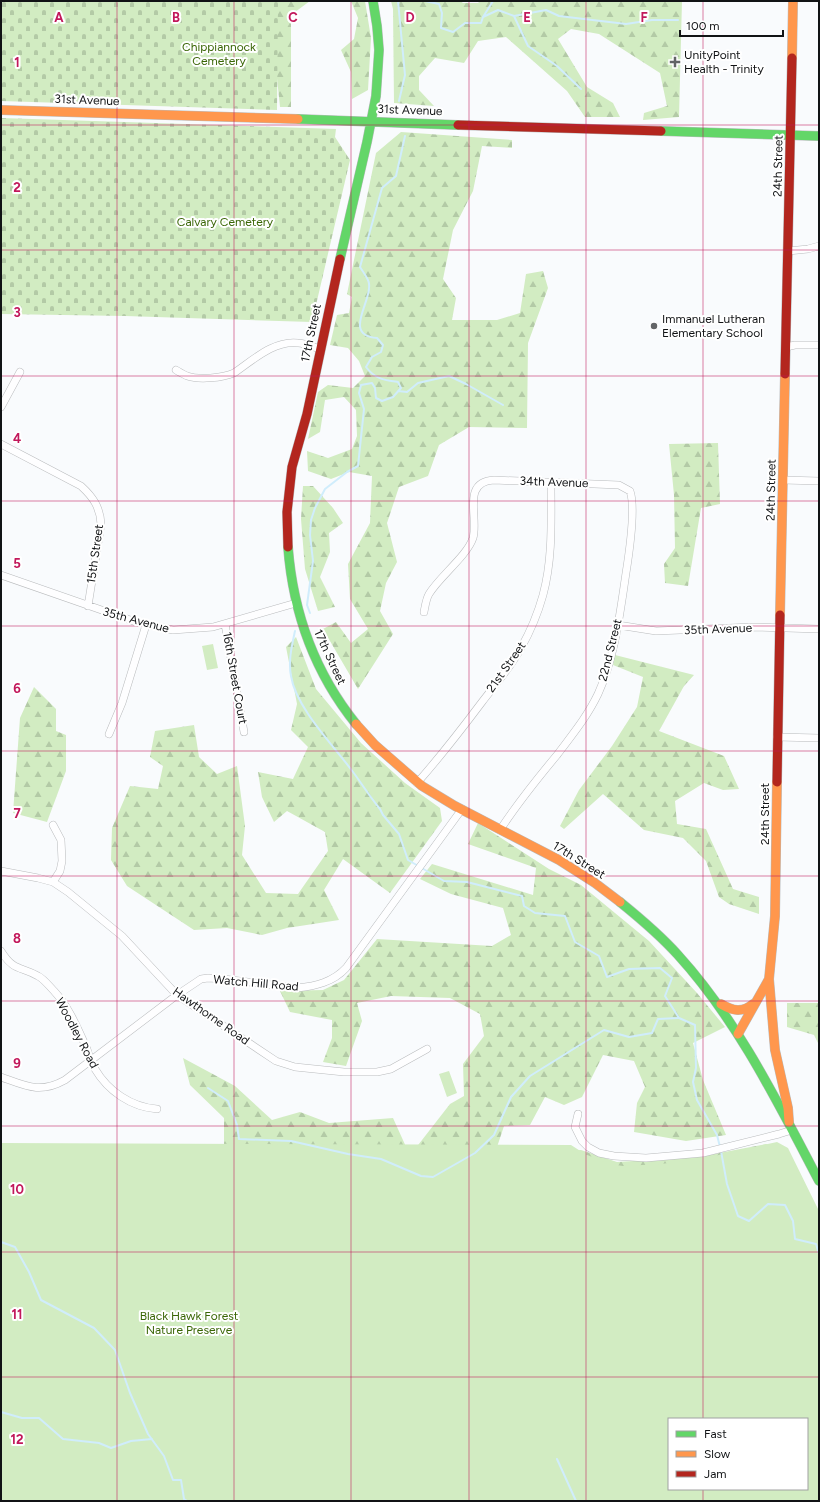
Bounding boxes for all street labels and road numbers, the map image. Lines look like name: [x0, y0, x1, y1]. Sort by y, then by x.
street label: 31st Avenue: [54, 92, 120, 108]
street label: 31st Avenue: [377, 102, 443, 118]
street label: 24th Street: [770, 134, 786, 197]
street label: 17th Street: [298, 302, 324, 363]
street label: 24th Street: [763, 458, 779, 521]
street label: 34th Avenue: [519, 474, 589, 490]
street label: 15th Street: [84, 523, 106, 585]
street label: 35th Avenue: [101, 604, 171, 636]
street label: 22nd Street: [596, 617, 625, 683]
street label: 35th Avenue: [684, 621, 753, 637]
street label: 17th Street: [311, 627, 349, 687]
street label: 16th Street Court: [220, 631, 250, 726]
street label: 21st Street: [484, 639, 529, 695]
street label: 24th Street: [758, 783, 772, 845]
street label: 17th Street: [550, 838, 608, 882]
street label: Watch Hill Road: [213, 972, 299, 994]
street label: Hawthorne Road: [170, 984, 252, 1048]
street label: Woodley Road: [53, 995, 101, 1071]

